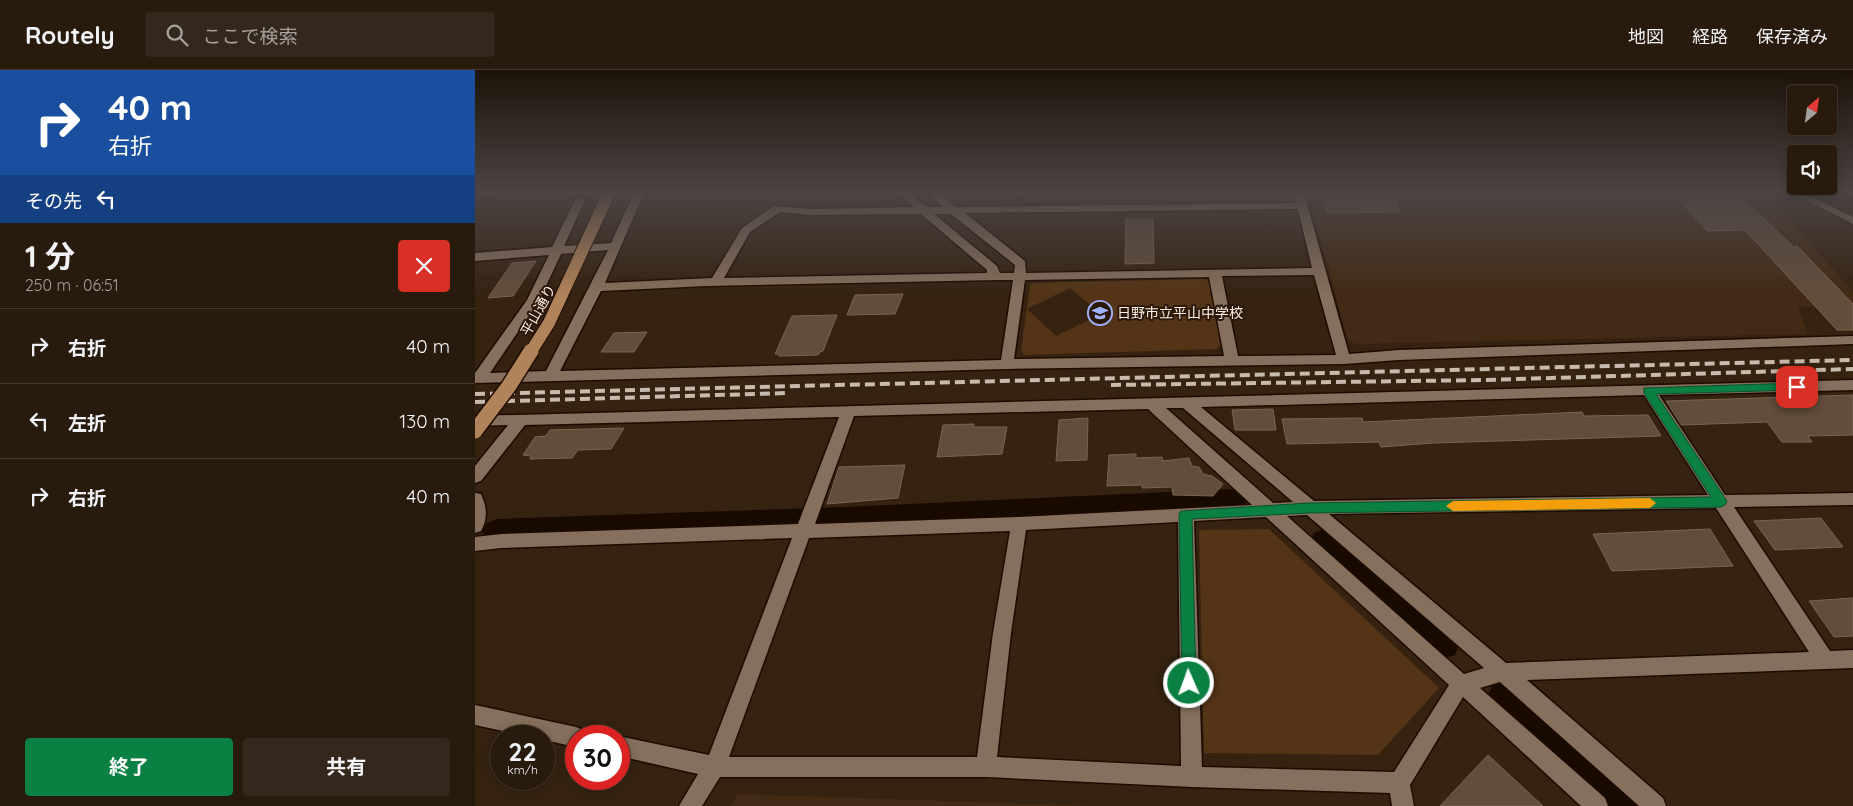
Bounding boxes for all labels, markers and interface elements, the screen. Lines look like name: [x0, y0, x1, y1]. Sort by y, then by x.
search box: [145, 12, 495, 57]
text: Routely: [25, 20, 115, 50]
icon: search: [163, 21, 191, 49]
text: ここで検索: [203, 24, 298, 48]
text: 地図: [1628, 25, 1664, 48]
text: 経路: [1692, 25, 1728, 48]
text: 保存済み: [1756, 25, 1828, 48]
text: 40 m: [108, 85, 192, 129]
north arrow: [1787, 85, 1837, 135]
map controls: [1787, 85, 1837, 195]
icon: right: [25, 90, 90, 155]
text: 右折: [108, 132, 152, 160]
button: sound: [1787, 145, 1837, 195]
icon: left: [92, 185, 120, 213]
text: その先: [25, 189, 82, 213]
text: 1 分: [25, 237, 75, 275]
button: close: [398, 240, 450, 292]
text: 250 m · 06:51: [25, 275, 119, 295]
street label: 平山通り: [517, 281, 559, 339]
school or university icon: 日野市立平山中学校: [1087, 300, 1113, 326]
place label: 日野市立平山中学校: [1117, 304, 1243, 322]
icon: right: [25, 332, 53, 360]
text: 40 m: [406, 334, 450, 358]
text: 右折: [68, 336, 106, 360]
pin: [1776, 366, 1818, 408]
icon: arrive: [1783, 373, 1811, 401]
icon: left: [25, 407, 53, 435]
text: 130 m: [399, 409, 450, 433]
text: 左折: [68, 411, 106, 435]
icon: right: [25, 482, 53, 510]
text: 40 m: [406, 484, 450, 508]
text: 右折: [68, 486, 106, 510]
position arrow: [1162, 656, 1214, 708]
speed limit sign: 30: [565, 725, 630, 790]
text: 22: [508, 736, 537, 767]
button: 終了: [25, 738, 233, 796]
button: 共有: [243, 738, 450, 796]
text: km/h: [507, 762, 538, 777]

